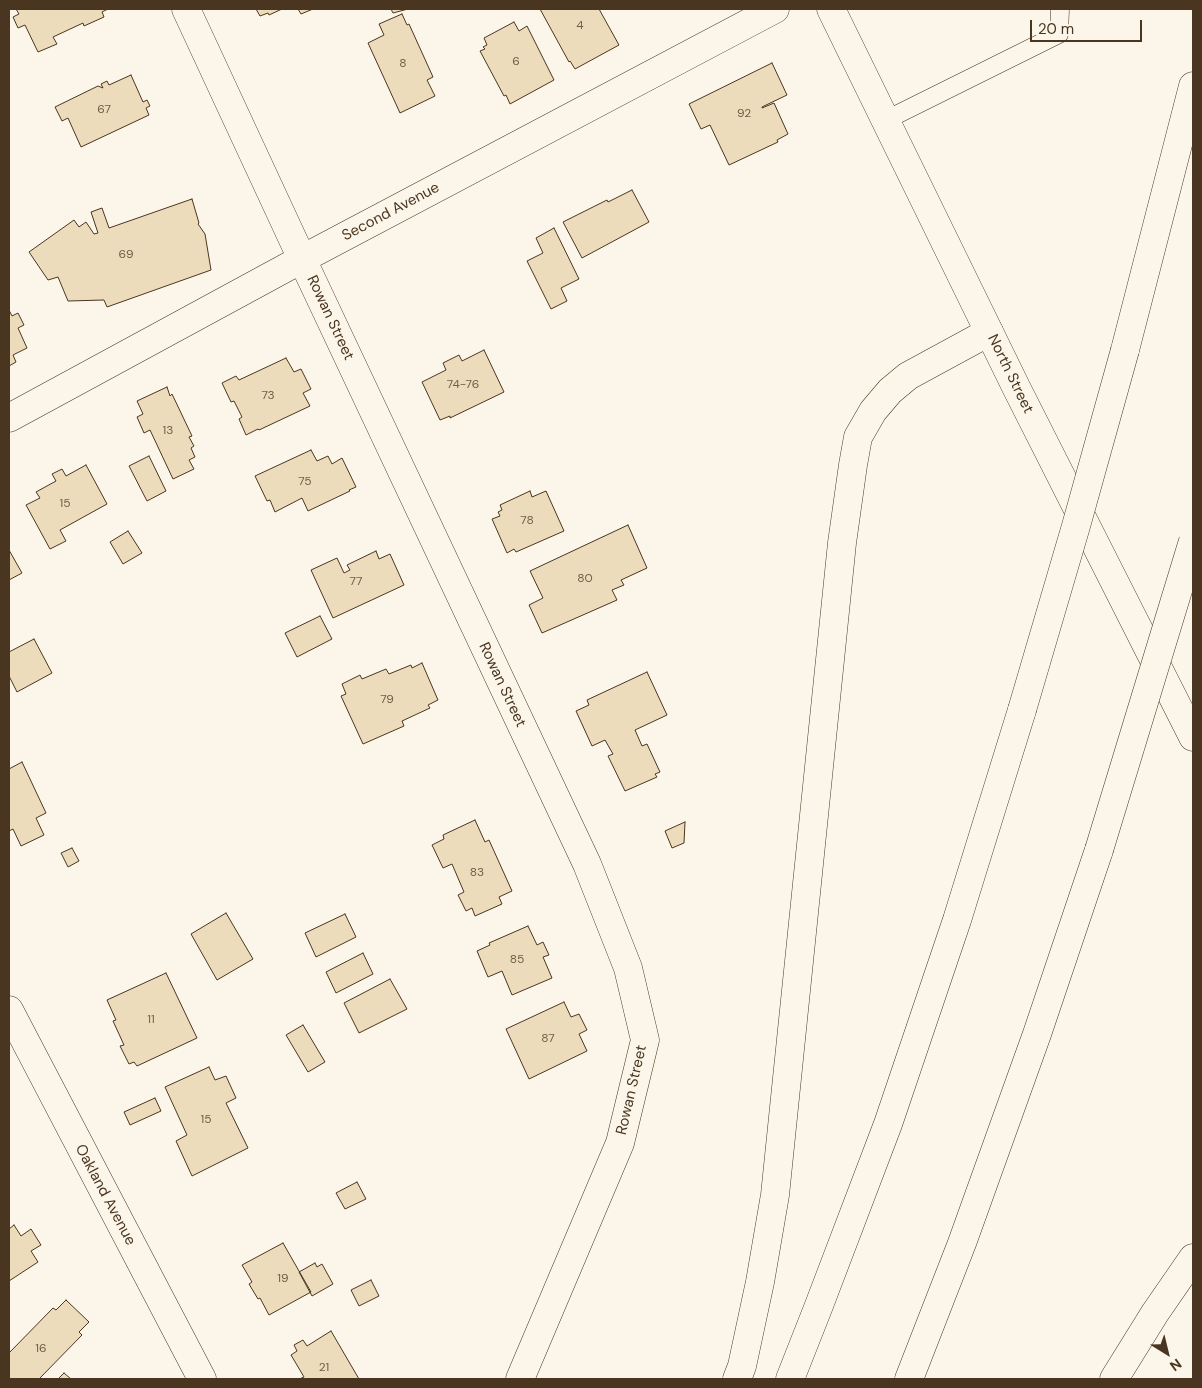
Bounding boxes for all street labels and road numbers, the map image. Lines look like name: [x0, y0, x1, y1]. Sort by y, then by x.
street label: Second Avenue: [339, 179, 443, 245]
street label: Rowan Street: [303, 273, 357, 363]
street label: North Street: [983, 331, 1037, 417]
street label: Rowan Street: [475, 640, 529, 730]
street label: Rowan Street: [613, 1043, 651, 1137]
street label: Oakland Avenue: [71, 1141, 139, 1249]

